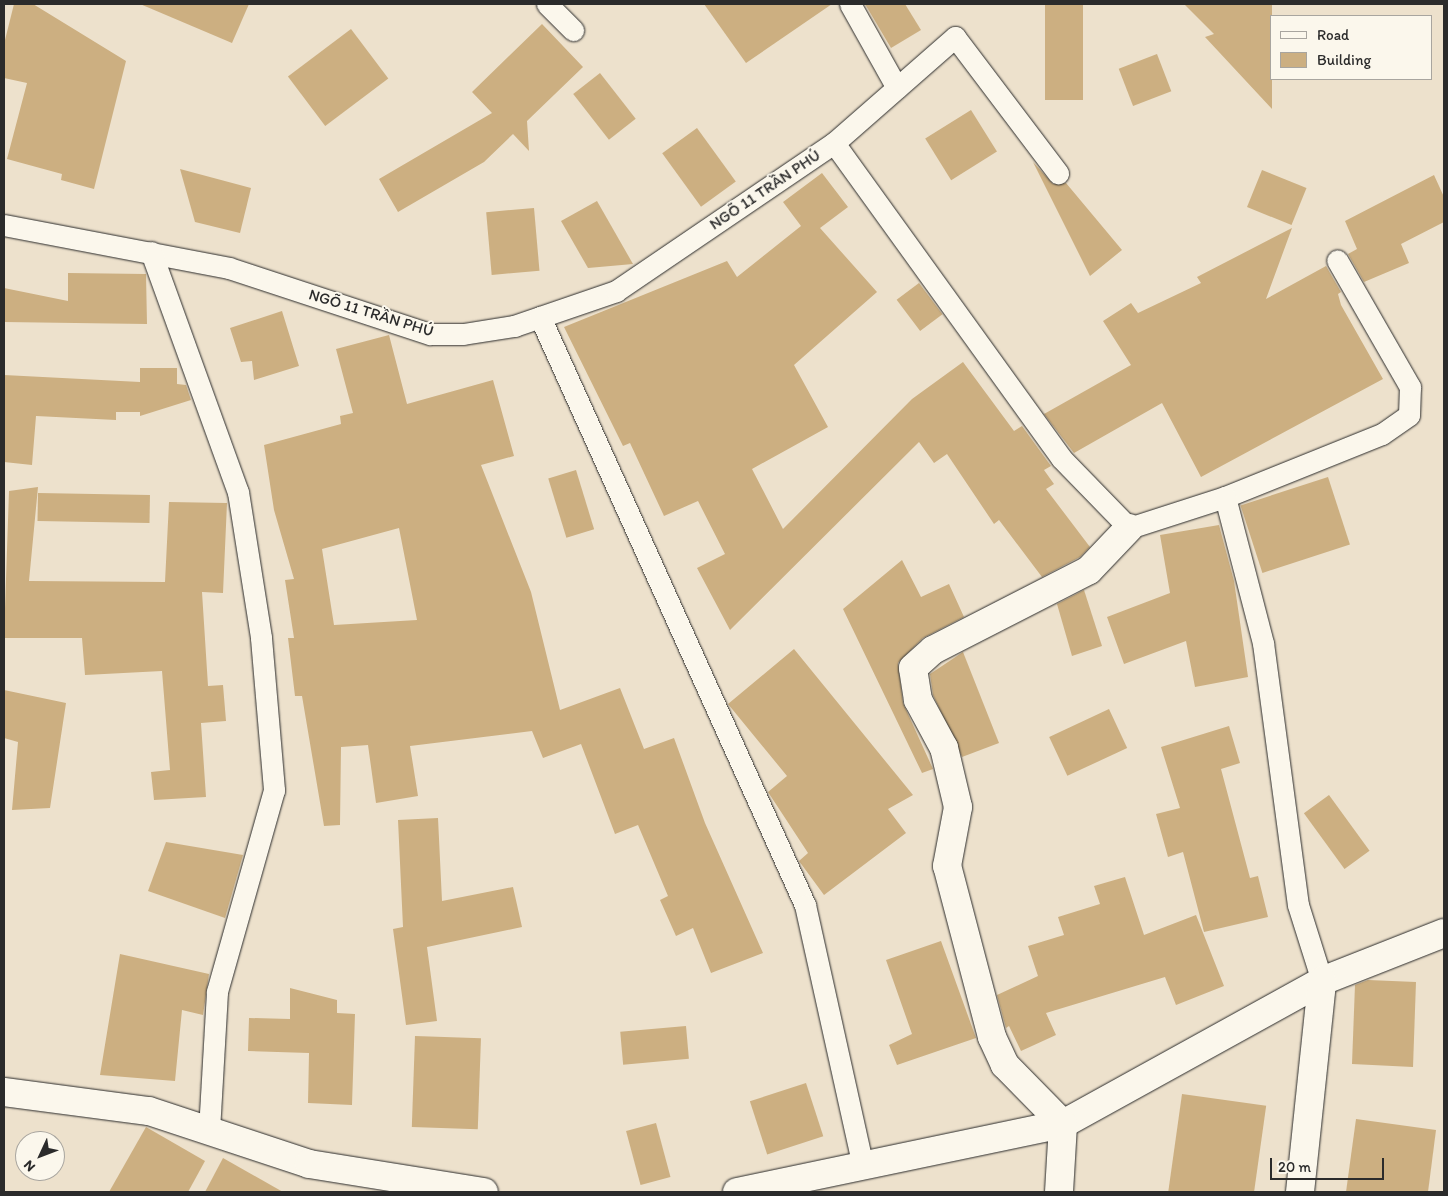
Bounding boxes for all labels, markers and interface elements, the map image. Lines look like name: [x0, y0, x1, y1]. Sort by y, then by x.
legend: [1270, 15, 1433, 80]
text: Road: [1317, 26, 1349, 44]
text: Building: [1317, 51, 1371, 69]
street label: NGÕ 11 TRẦN PHÚ: [706, 146, 824, 234]
street label: NGÕ 11 TRẦN PHÚ: [306, 285, 436, 341]
north arrow: [15, 1131, 65, 1181]
scale bar: [1273, 1148, 1387, 1180]
text: N: [20, 1157, 39, 1175]
text: 20 m: [1278, 1158, 1311, 1176]

